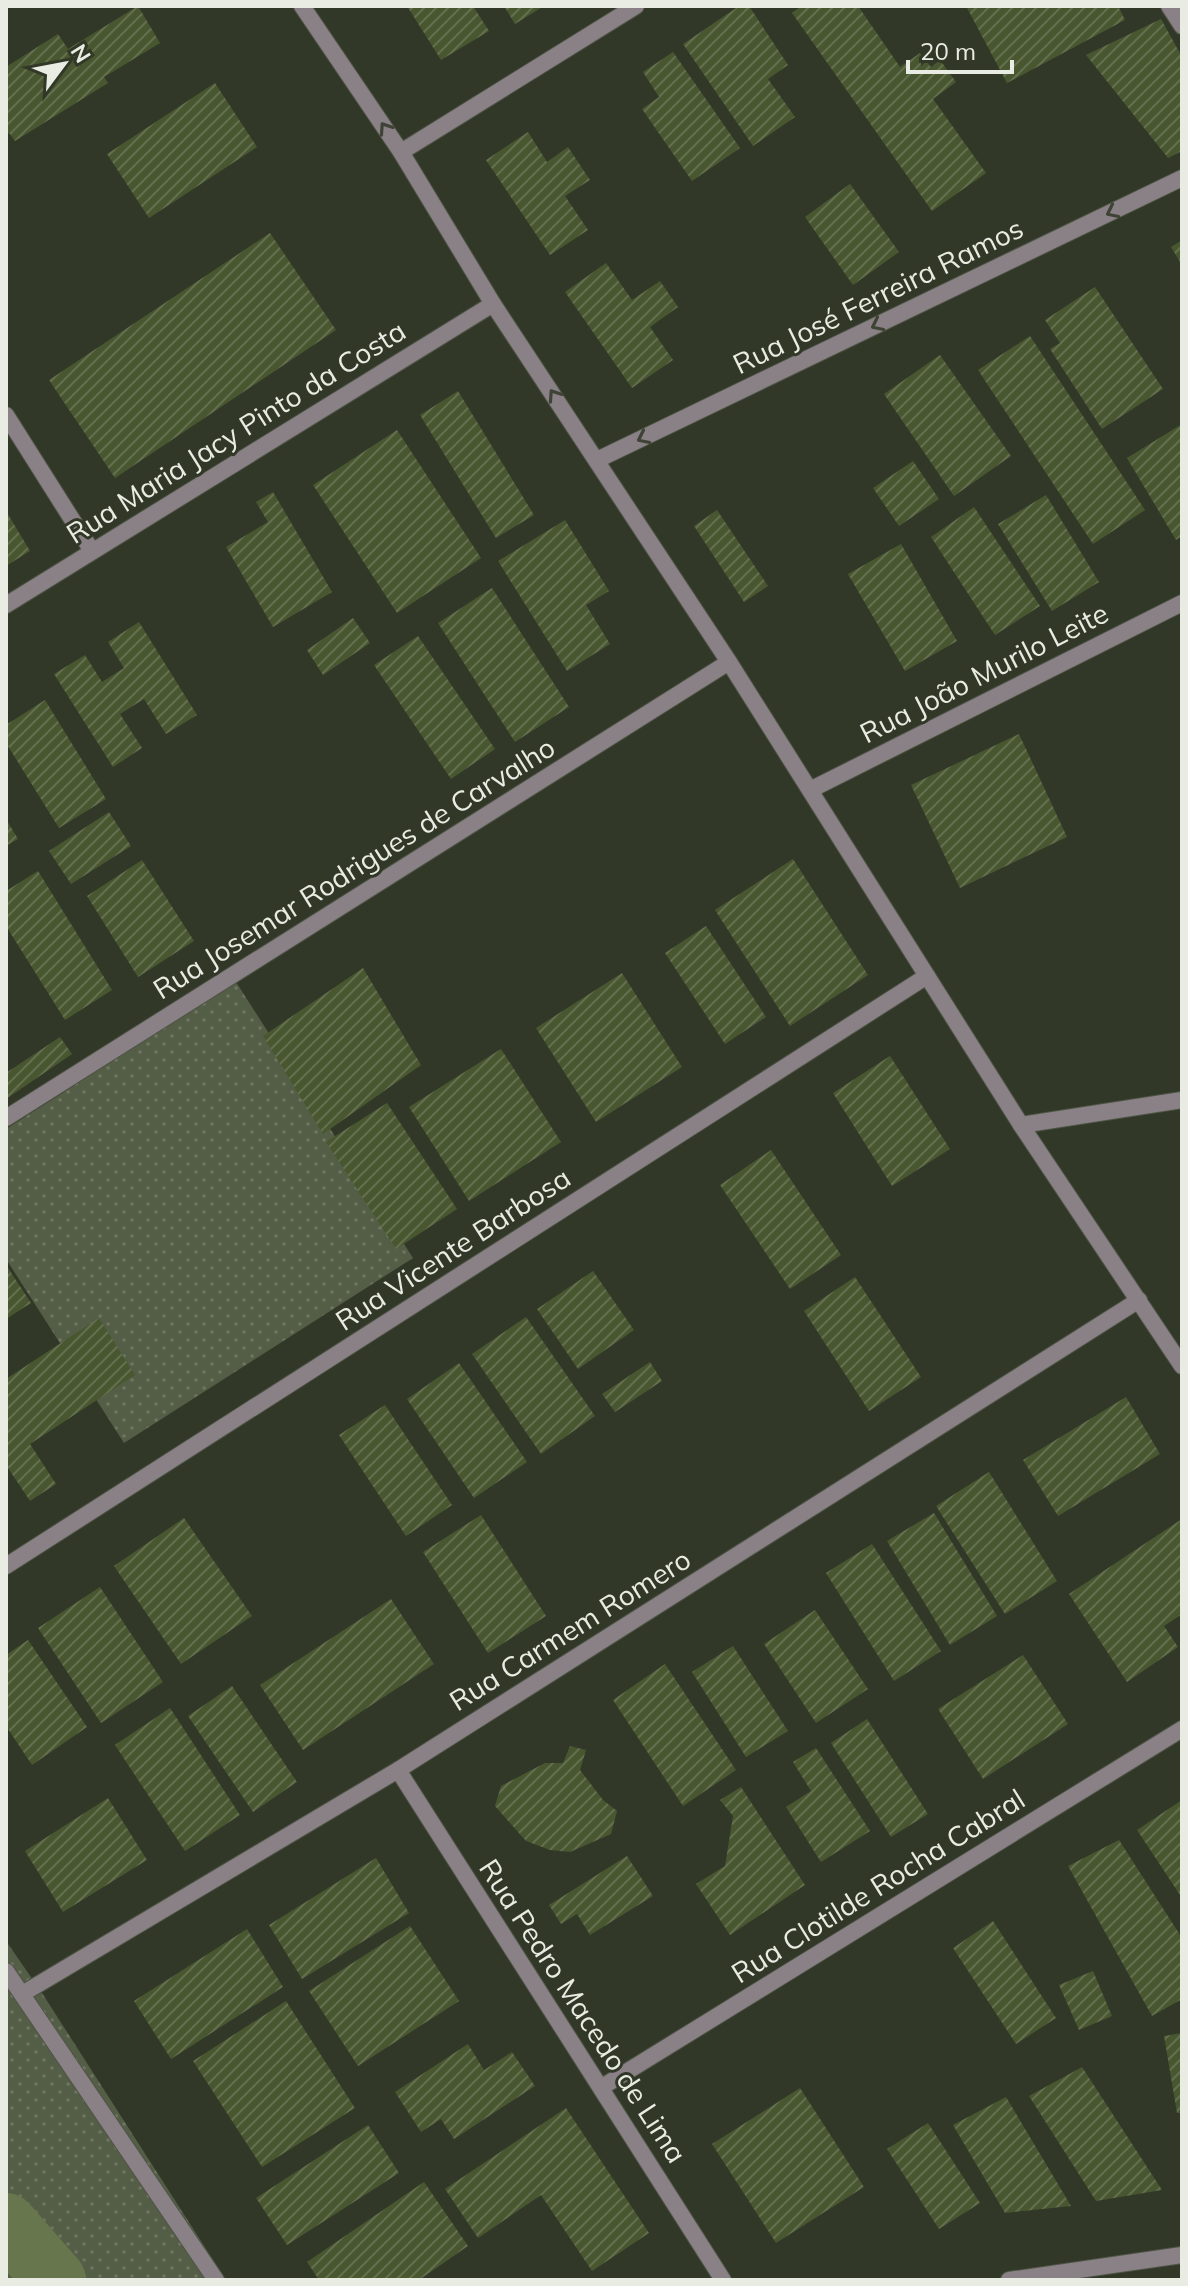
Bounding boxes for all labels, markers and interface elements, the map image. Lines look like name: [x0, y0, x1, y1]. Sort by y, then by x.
north arrow: [24, 24, 104, 104]
scale bar: [908, 24, 1012, 74]
text: 20 m: [920, 36, 976, 66]
text: N: [65, 39, 97, 68]
one-way arrow: [379, 123, 394, 137]
one-way arrow: [1105, 202, 1120, 218]
street label: Rua José Ferreira Ramos: [727, 210, 1029, 381]
street label: Rua Maria Jacy Pinto da Costa: [60, 313, 412, 551]
one-way arrow: [871, 315, 886, 331]
one-way arrow: [548, 389, 563, 404]
one-way arrow: [637, 428, 652, 444]
street label: Rua João Murilo Leite: [854, 595, 1114, 750]
street label: Rua Josemar Rodrigues de Carvalho: [146, 729, 561, 1006]
street label: Rua Vicente Barbosa: [329, 1160, 577, 1338]
street label: Rua Carmem Romero: [443, 1541, 697, 1718]
street label: Rua Clotilde Rocha Cabral: [725, 1781, 1031, 1990]
street label: Rua Pedro Macedo de Lima: [472, 1852, 695, 2169]

